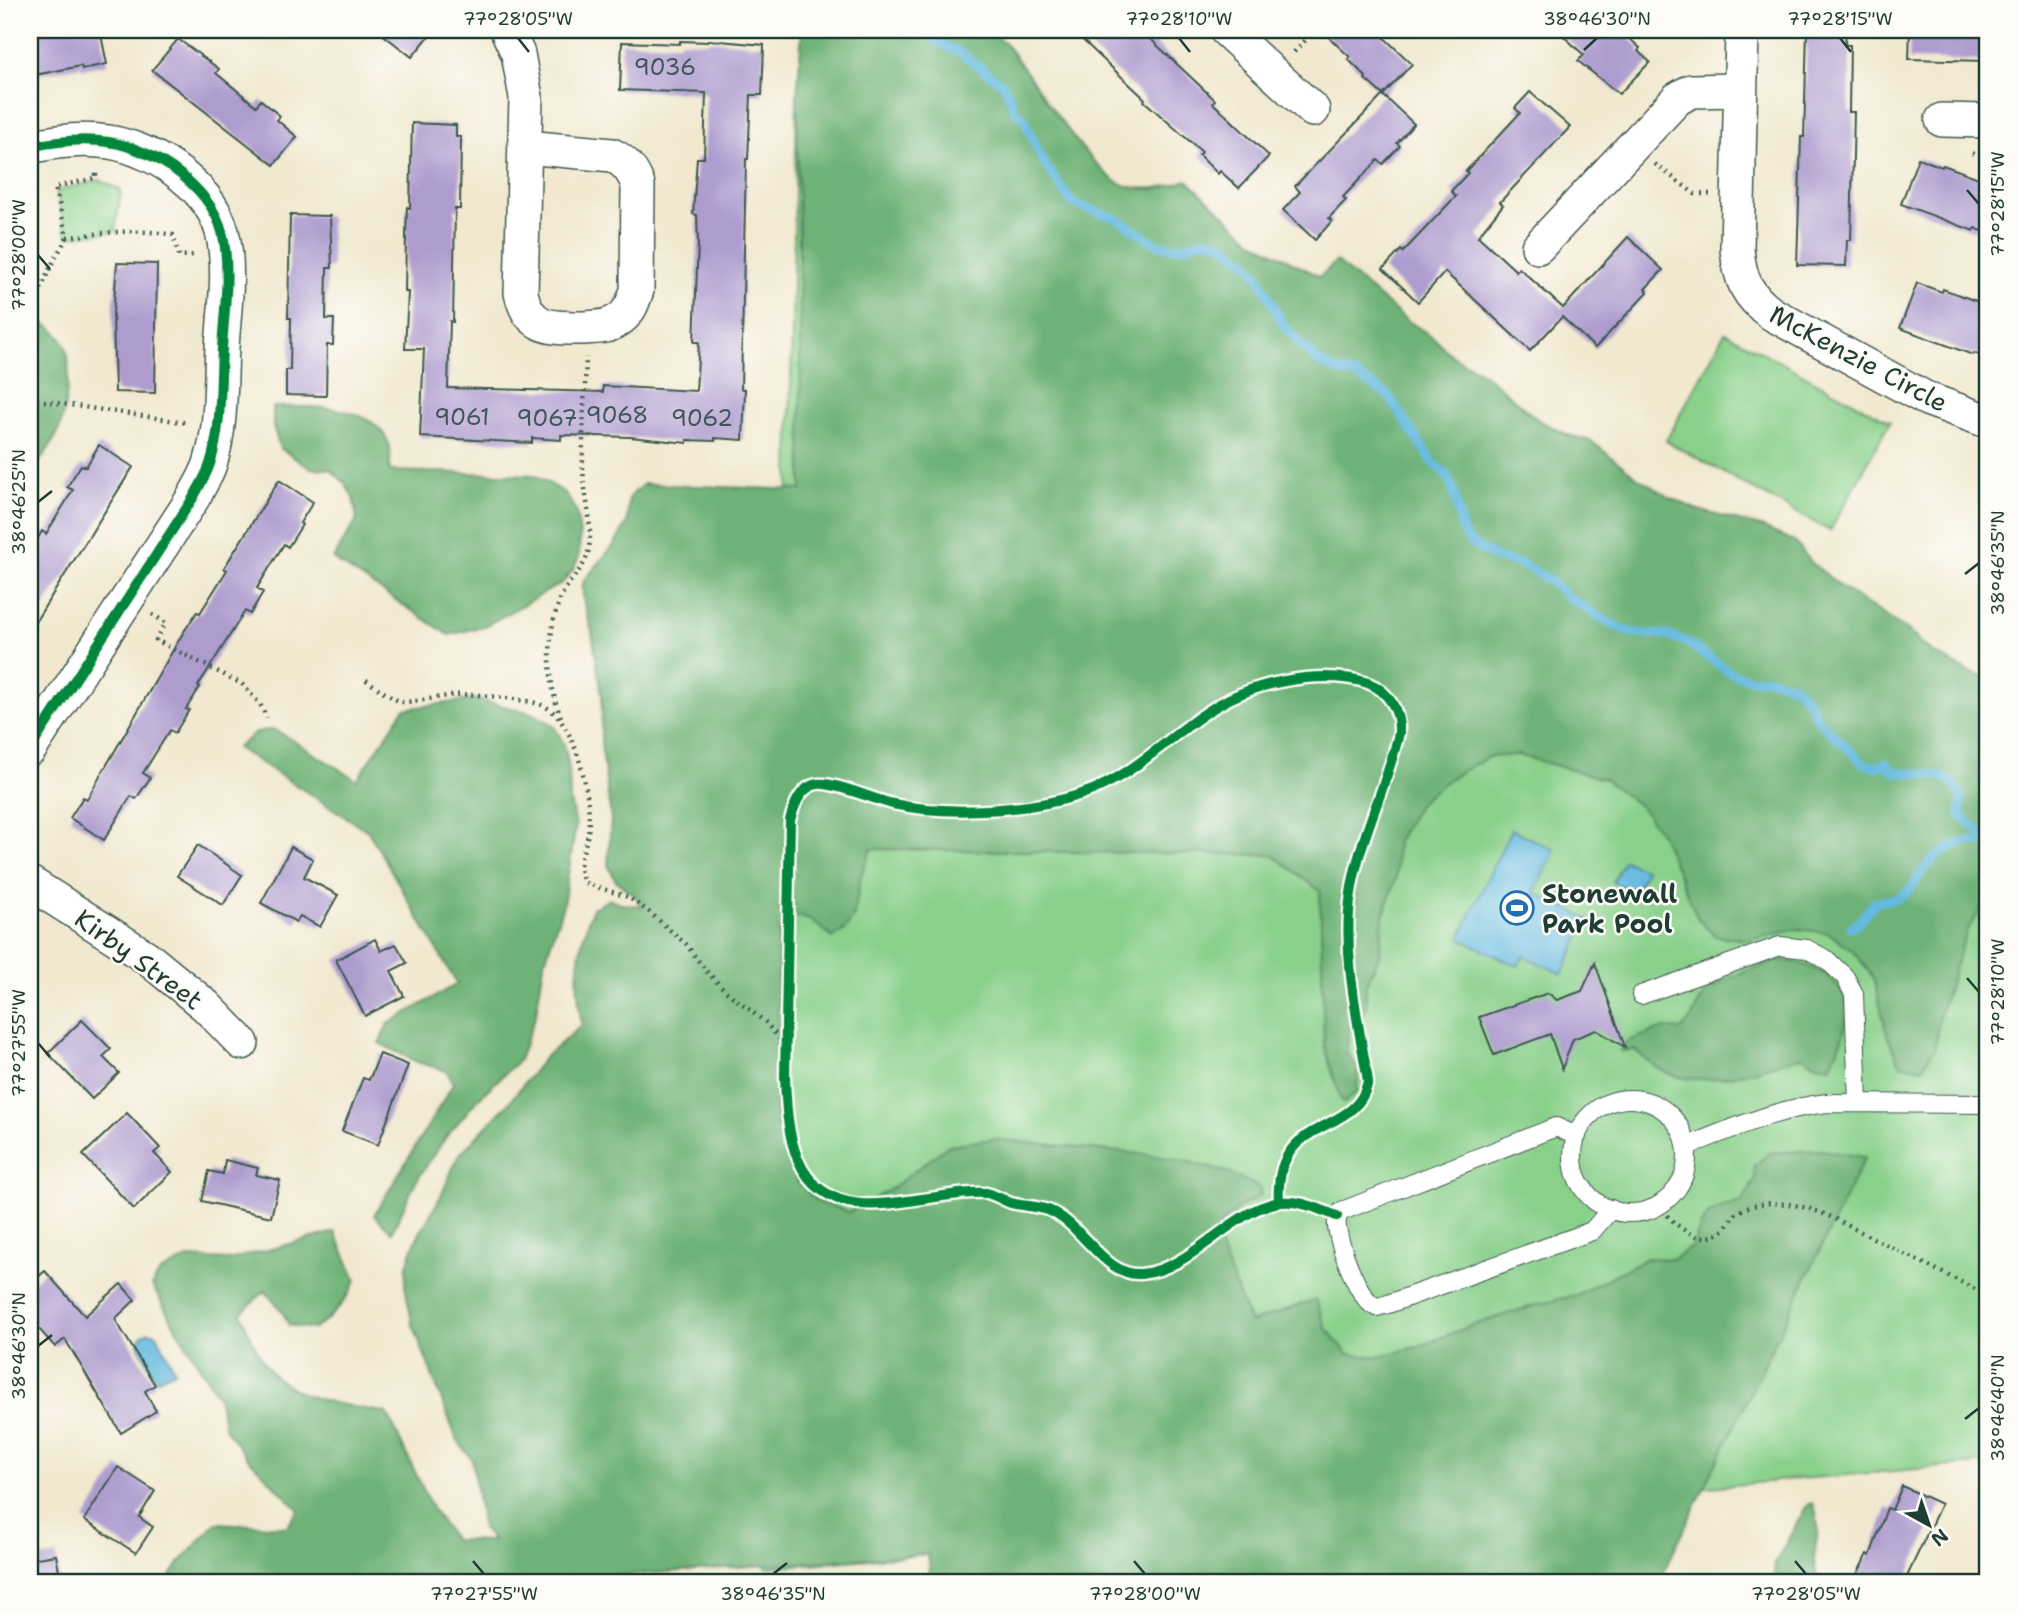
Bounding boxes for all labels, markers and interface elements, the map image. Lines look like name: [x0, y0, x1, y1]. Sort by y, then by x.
text: 77°28'05"W: [463, 7, 573, 31]
text: 77°28'10"W: [1125, 7, 1233, 31]
text: 38°46'30"N: [1543, 7, 1651, 31]
text: 77°28'15"W: [1787, 7, 1893, 31]
house number: 9036: [634, 52, 696, 82]
text: 77°28'15"W: [1986, 151, 2010, 257]
text: 77°28'00"W: [7, 199, 31, 311]
street label: McKenzie Circle: [1764, 296, 1954, 420]
house number: 9068: [586, 400, 648, 430]
house number: 9061: [434, 402, 490, 432]
house number: 9067: [516, 403, 578, 433]
house number: 9062: [671, 403, 733, 433]
text: 38°46'25"N: [7, 449, 31, 555]
text: 38°46'35"N: [1986, 510, 2010, 616]
place label: Stonewall Park Pool: [1542, 876, 1677, 941]
sports icon: Stonewall Park Pool: [1498, 889, 1536, 927]
street label: Kirby Street: [68, 901, 210, 1017]
text: 77°28'10"W: [1986, 938, 2010, 1046]
text: 77°27'55"W: [7, 989, 31, 1097]
text: 38°46'30"N: [7, 1292, 31, 1400]
text: 38°46'40"N: [1986, 1354, 2010, 1462]
north arrow: [1895, 1490, 1965, 1560]
text: N: [1926, 1523, 1953, 1552]
text: 77°27'55"W: [430, 1582, 538, 1606]
text: 38°46'35"N: [720, 1582, 826, 1606]
text: 77°28'00"W: [1089, 1582, 1201, 1606]
text: 77°28'05"W: [1751, 1582, 1861, 1606]

